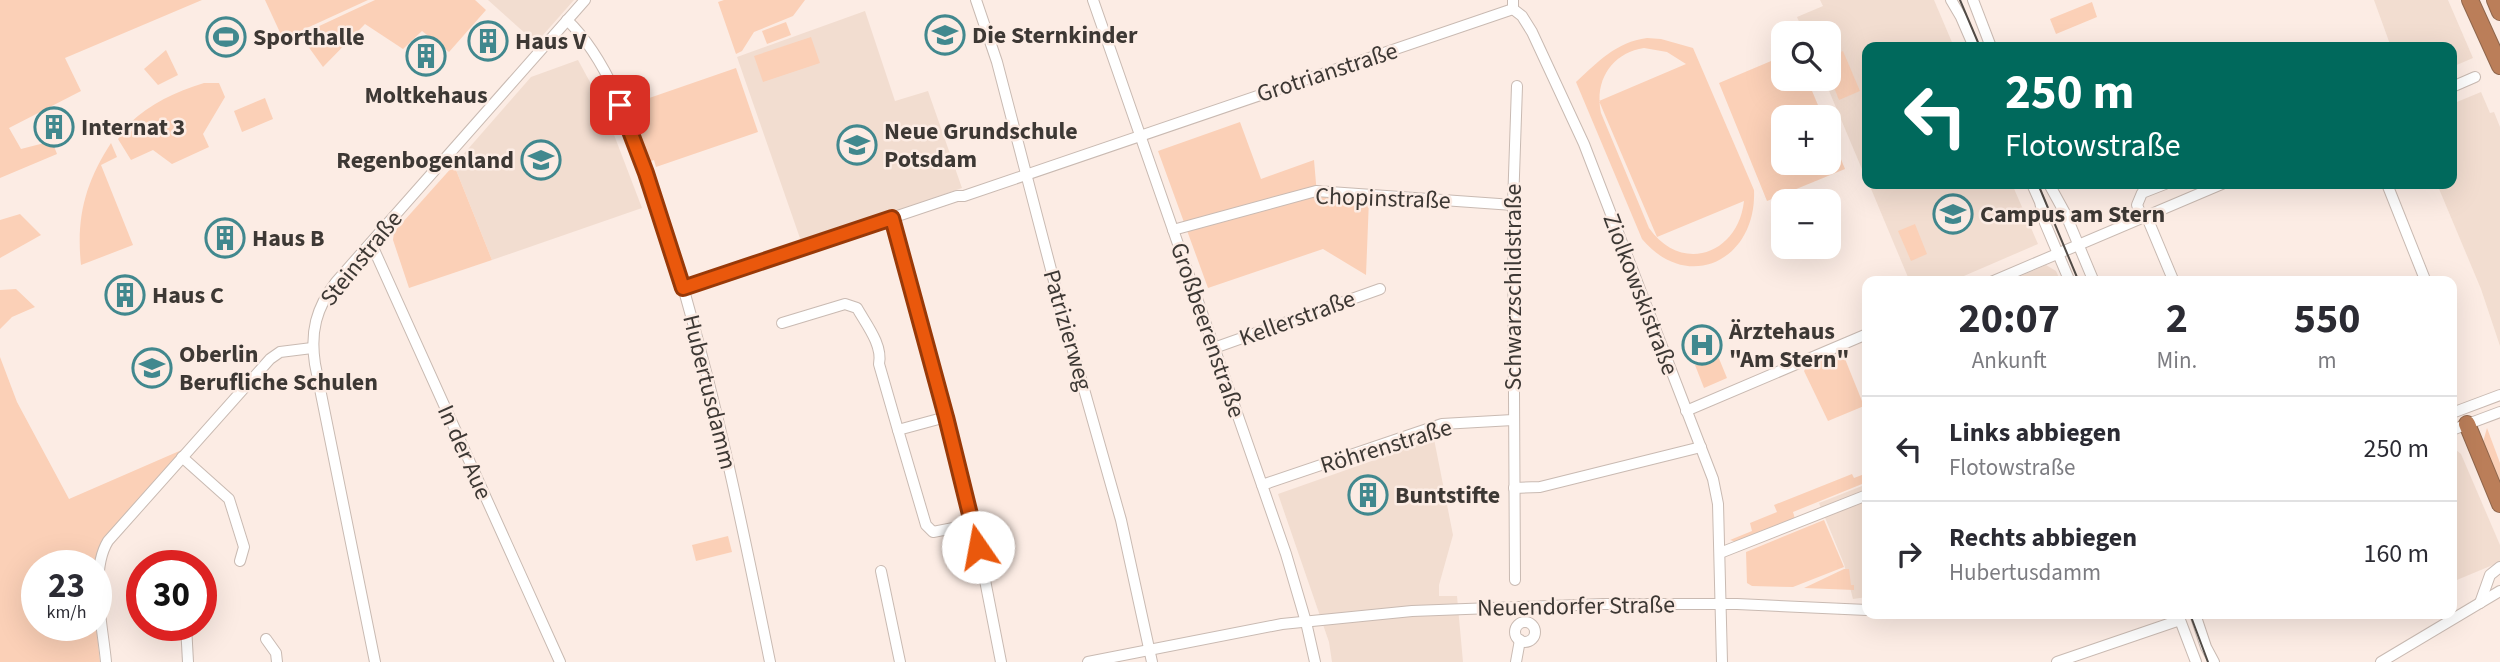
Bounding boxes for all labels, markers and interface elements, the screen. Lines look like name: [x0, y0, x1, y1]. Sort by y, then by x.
school or university icon: Die Sternkinder: [924, 14, 966, 56]
sports icon: Sporthalle: [205, 16, 247, 58]
place label: Die Sternkinder: [972, 18, 1138, 53]
place label: Sporthalle: [253, 20, 365, 55]
building icon: Haus V: [467, 20, 509, 62]
map controls: [1771, 21, 1841, 259]
button: search: [1771, 21, 1841, 91]
place label: Haus V: [515, 24, 587, 59]
street label: Grotrianstraße: [1252, 33, 1402, 112]
building icon: Moltkehaus: [405, 35, 447, 77]
text: 250 m: [2005, 58, 2134, 128]
icon: left: [1890, 70, 1981, 161]
pin: [590, 75, 650, 135]
place label: Moltkehaus: [364, 78, 488, 113]
icon: arrive: [601, 86, 639, 124]
button: +: [1771, 105, 1841, 175]
building icon: Internat 3: [33, 106, 75, 148]
place label: Internat 3: [81, 110, 185, 145]
place label: Neue Grundschule Potsdam: [884, 114, 1078, 177]
text: Flotowstraße: [2005, 123, 2181, 169]
school or university icon: Neue Grundschule Potsdam: [836, 124, 878, 166]
school or university icon: Regenbogenland: [520, 139, 562, 181]
place label: Regenbogenland: [336, 143, 514, 178]
street label: Chopinstraße: [1315, 179, 1451, 218]
street label: Schwarzschildstraße: [1496, 183, 1531, 391]
button: −: [1771, 189, 1841, 259]
school or university icon: Campus am Stern: [1932, 193, 1974, 235]
place label: Campus am Stern: [1980, 197, 2165, 232]
street label: Steinstraße: [312, 203, 411, 314]
street label: Ziolkowskistraße: [1594, 208, 1687, 380]
building icon: Haus B: [204, 217, 246, 259]
place label: Haus B: [252, 221, 324, 256]
street label: Großbeerenstraße: [1161, 238, 1254, 422]
street label: Patrizierweg: [1034, 266, 1101, 395]
building icon: Haus C: [104, 274, 146, 316]
place label: Haus C: [152, 278, 224, 313]
street label: Kellerstraße: [1234, 281, 1360, 356]
text: 20:07: [1959, 289, 2060, 349]
text: 2: [2166, 289, 2188, 349]
text: 550: [2294, 289, 2360, 349]
street label: Hubertusdamm: [673, 311, 746, 473]
place label: Ärztehaus "Am Stern": [1728, 314, 1849, 377]
hospital icon: Ärztehaus "Am Stern": [1681, 324, 1723, 366]
place label: Oberlin Berufliche Schulen: [179, 337, 378, 400]
text: Ankunft: [1972, 344, 2047, 377]
text: Min.: [2157, 344, 2197, 377]
text: m: [2318, 344, 2337, 377]
school or university icon: Oberlin Berufliche Schulen: [131, 347, 173, 389]
street label: In der Aue: [428, 399, 501, 505]
street label: Röhrenstraße: [1316, 410, 1456, 483]
text: Links abbiegen: [1949, 414, 2121, 451]
icon: left: [1890, 430, 1928, 468]
text: 250 m: [2363, 430, 2429, 467]
text: Flotowstraße: [1949, 451, 2075, 484]
building icon: Buntstifte: [1347, 474, 1389, 516]
place label: Buntstifte: [1395, 478, 1500, 513]
position arrow: [941, 510, 1015, 584]
text: Rechts abbiegen: [1949, 519, 2137, 556]
icon: right: [1890, 535, 1928, 573]
text: 160 m: [2363, 535, 2429, 572]
speed limit sign: 30: [126, 550, 217, 641]
text: Hubertusdamm: [1949, 556, 2101, 589]
text: 23: [48, 561, 85, 611]
street label: Neuendorfer Straße: [1477, 587, 1675, 626]
text: km/h: [47, 600, 86, 625]

